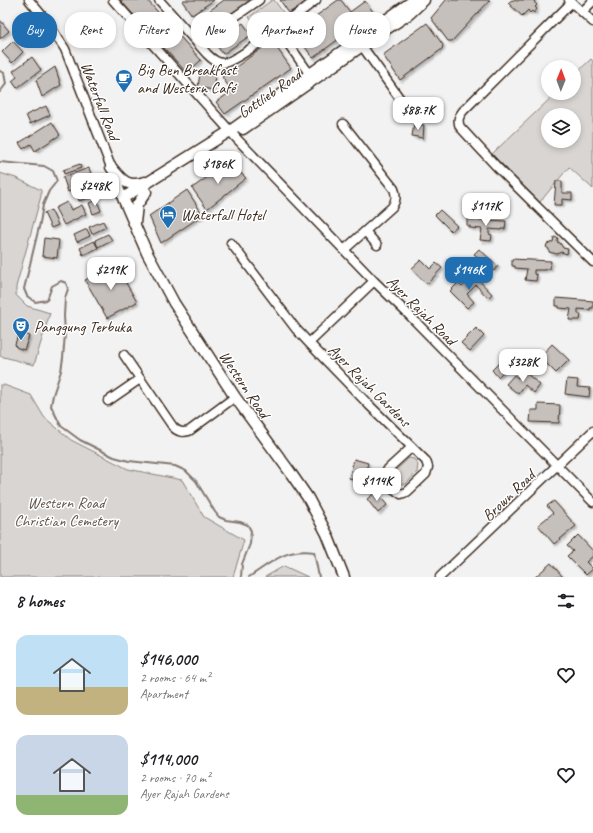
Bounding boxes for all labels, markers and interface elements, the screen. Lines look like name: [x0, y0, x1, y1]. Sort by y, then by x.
chip: Buy: [12, 12, 57, 48]
chip: Rent: [65, 12, 116, 48]
chip: Filters: [124, 12, 183, 48]
chip: New: [191, 12, 239, 48]
chip: Apartment: [247, 12, 326, 48]
chip: House: [334, 12, 390, 48]
street label: Waterfall Road: [76, 59, 125, 146]
place label: Big Ben Breakfast and Western Café: [137, 60, 238, 98]
north arrow: [541, 60, 581, 100]
map controls: [541, 60, 581, 148]
street label: Gottlieb Road: [234, 63, 307, 123]
cafe icon: Big Ben Breakfast and Western Café: [114, 68, 134, 93]
pin: $88.7K: [385, 97, 451, 131]
text: $88.7K: [402, 102, 434, 118]
button: layers: [541, 108, 581, 148]
pin: $186K: [190, 151, 246, 185]
text: $186K: [203, 156, 233, 172]
pin: $248K: [67, 173, 123, 207]
text: $248K: [80, 178, 110, 194]
pin: $117K: [458, 193, 514, 227]
text: $117K: [471, 198, 501, 214]
hotel icon: Waterfall Hotel: [158, 204, 178, 229]
place label: Waterfall Hotel: [181, 205, 267, 225]
pin: $219K: [83, 257, 139, 291]
pin: $146K: [441, 257, 497, 291]
text: $219K: [96, 262, 126, 278]
text: $146K: [454, 262, 484, 278]
street label: Ayer Rajah Road: [382, 272, 462, 352]
theatre icon: Panggung Terbuka: [11, 316, 31, 341]
place label: Panggung Terbuka: [34, 317, 133, 337]
street label: Ayer Rajah Gardens: [324, 340, 416, 432]
street label: Western Road: [214, 347, 276, 424]
pin: $328K: [495, 349, 551, 383]
text: $328K: [508, 354, 538, 370]
street label: Brown Road: [478, 464, 541, 526]
pin: $114K: [349, 468, 405, 502]
text: $114K: [362, 473, 392, 489]
park label: Western Road Christian Cemetery: [14, 493, 119, 531]
icon: filters: [555, 590, 577, 612]
text: 8 homes: [16, 591, 64, 612]
text: $146,000: [140, 649, 197, 670]
icon: home: [48, 651, 96, 699]
icon: heart: [555, 664, 577, 686]
text: 2 rooms · 64 m²: [140, 670, 210, 686]
text: Apartment: [140, 686, 188, 702]
text: $114,000: [140, 749, 197, 770]
icon: home: [48, 751, 96, 799]
icon: heart: [555, 764, 577, 786]
text: 2 rooms · 70 m²: [140, 770, 210, 786]
text: Ayer Rajah Gardens: [140, 786, 229, 802]

